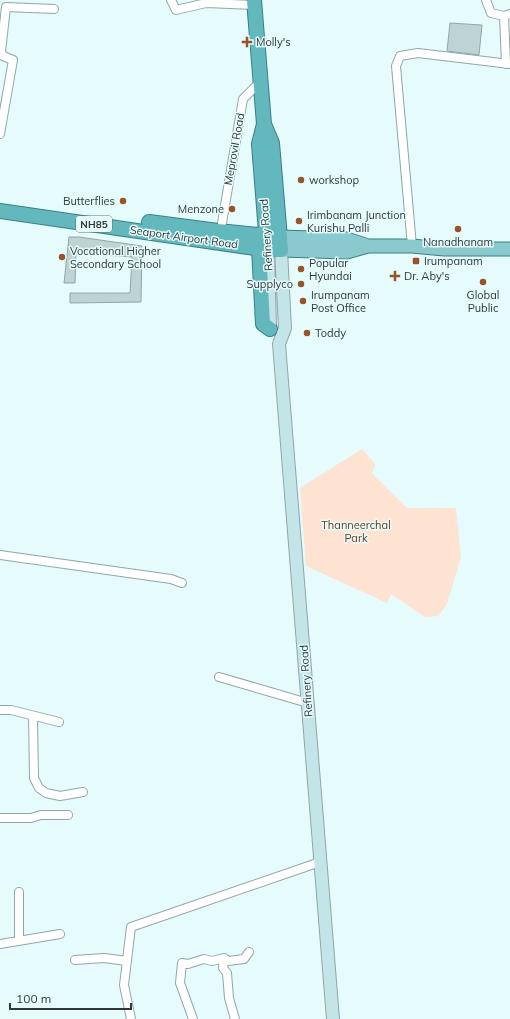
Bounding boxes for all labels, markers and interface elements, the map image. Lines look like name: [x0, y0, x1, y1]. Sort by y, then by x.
place label: Molly's: [256, 35, 291, 49]
marker: Molly's: [241, 36, 253, 48]
street label: Meprovil Road: [221, 112, 247, 186]
place label: workshop: [309, 173, 360, 187]
marker: workshop: [296, 175, 306, 185]
place label: Butterflies: [63, 194, 115, 208]
marker: Butterflies: [118, 196, 128, 206]
street label: Refinery Road: [256, 198, 276, 272]
place label: Menzone: [178, 202, 224, 216]
marker: Menzone: [227, 204, 237, 214]
place label: Irimbanam Junction Kurishu Palli: [307, 208, 406, 235]
road number: NH85: [76, 216, 112, 232]
marker: Irimbanam Junction Kurishu Palli: [294, 216, 304, 226]
street label: Seaport Airport Road: [129, 222, 239, 252]
marker: Nanadhanam: [453, 224, 463, 234]
place label: Nanadhanam: [423, 235, 493, 249]
place label: Vocational Higher Secondary School: [70, 244, 161, 271]
marker: Vocational Higher Secondary School: [57, 252, 67, 262]
place label: Irumpanam: [424, 254, 483, 268]
place label: Popular Hyundai: [309, 256, 352, 283]
marker: Irumpanam: [411, 256, 421, 266]
marker: Popular Hyundai: [296, 264, 306, 274]
place label: Dr. Aby's: [404, 269, 450, 283]
marker: Dr. Aby's: [389, 270, 401, 282]
place label: Supplyco: [247, 277, 293, 291]
marker: Global Public: [478, 277, 488, 287]
marker: Supplyco: [296, 279, 306, 289]
place label: Irumpanam Post Office: [311, 288, 370, 315]
place label: Global Public: [467, 288, 499, 315]
marker: Irumpanam Post Office: [298, 296, 308, 306]
place label: Toddy: [315, 326, 346, 340]
marker: Toddy: [302, 328, 312, 338]
park label: Thanneerchal Park: [321, 518, 391, 545]
street label: Refinery Road: [296, 644, 316, 718]
scale bar: [10, 985, 131, 1011]
text: 100 m: [16, 991, 51, 1006]

